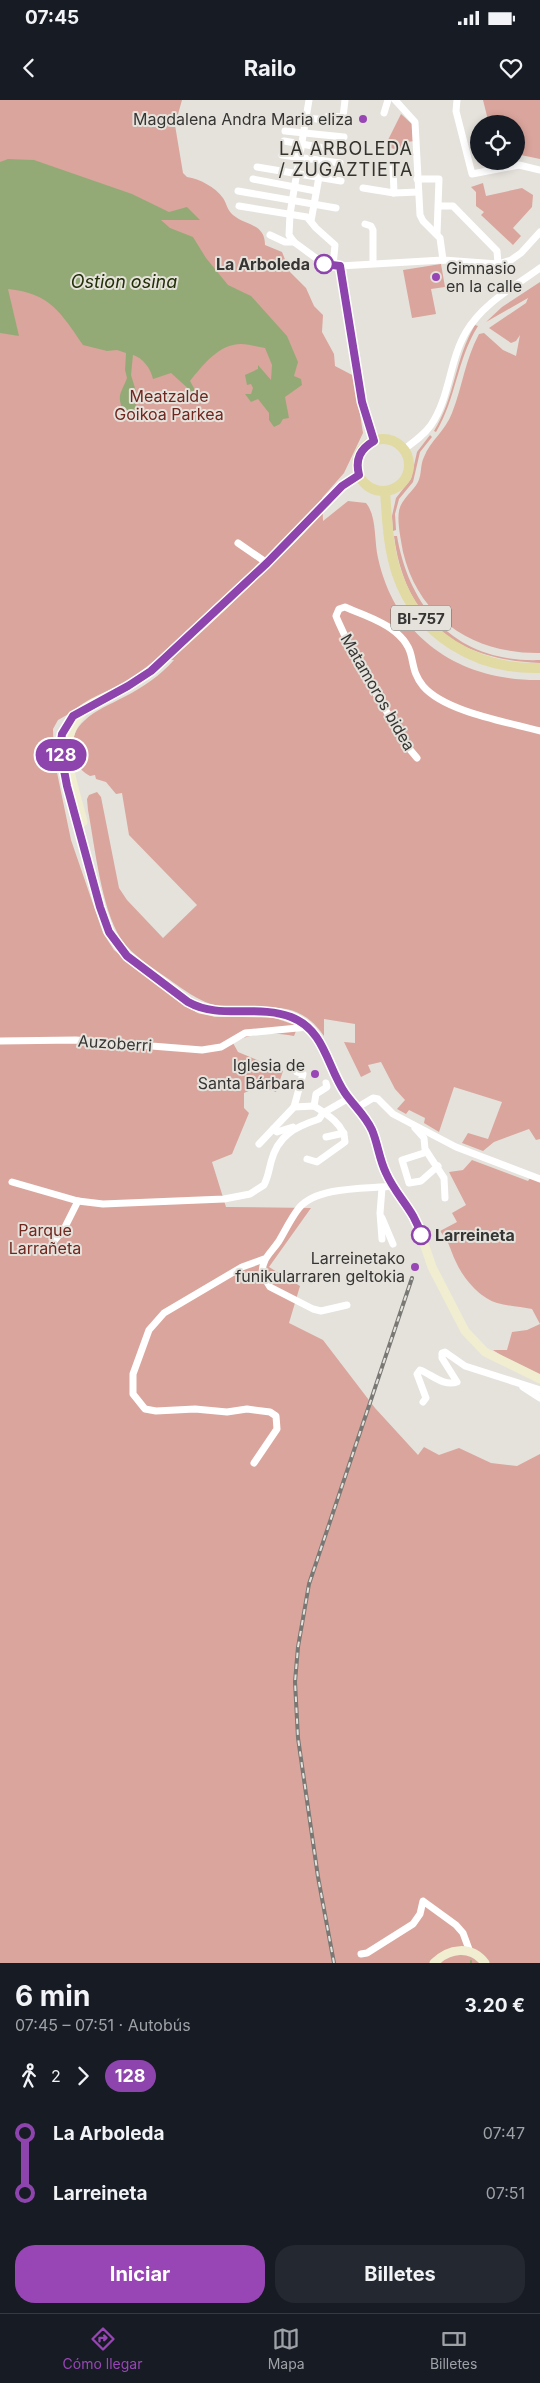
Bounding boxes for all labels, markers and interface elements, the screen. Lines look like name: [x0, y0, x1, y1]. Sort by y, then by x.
text: 07:45: [25, 6, 79, 29]
icon: back: [15, 54, 43, 82]
icon: heart: [497, 54, 525, 82]
text: Railo: [244, 55, 296, 81]
place label: Magdalena Andra Maria eliza: [133, 109, 353, 129]
marker: Magdalena Andra Maria eliza: [357, 113, 369, 125]
map controls: [470, 115, 525, 170]
button: locate: [470, 115, 525, 170]
district label: LA ARBOLEDA / ZUGAZTIETA: [279, 138, 413, 180]
place label: La Arboleda: [216, 254, 310, 274]
marker: La Arboleda: [314, 254, 334, 274]
place label: Gimnasio en la calle: [446, 258, 522, 296]
water label: Ostion osina: [71, 271, 177, 292]
marker: Gimnasio en la calle: [430, 271, 442, 283]
park label: Meatzalde Goikoa Parkea: [114, 386, 224, 424]
road number: BI-757: [391, 606, 451, 630]
street label: Matamoros bidea: [336, 630, 420, 754]
line badge: 128: [32, 739, 90, 771]
text: 128: [46, 744, 76, 765]
street label: Auzoberri: [77, 1030, 153, 1056]
place label: Iglesia de Santa Bárbara: [198, 1055, 305, 1093]
marker: Iglesia de Santa Bárbara: [309, 1068, 321, 1080]
park label: Parque Larrañeta: [9, 1220, 81, 1258]
marker: Larreineta: [411, 1225, 431, 1245]
place label: Larreineta: [435, 1225, 515, 1245]
place label: Larreinetako funikularraren geltokia: [235, 1248, 405, 1286]
marker: Larreinetako funikularraren geltokia: [409, 1261, 421, 1273]
text: 6 min: [15, 1979, 90, 2013]
text: 3.20 €: [465, 1994, 525, 2017]
text: 07:45 – 07:51 · Autobús: [15, 2015, 191, 2035]
icon: walk: [15, 2062, 43, 2090]
icon: forward: [69, 2062, 97, 2090]
text: 128: [115, 2065, 146, 2086]
text: 2: [51, 2066, 61, 2086]
text: La Arboleda: [53, 2122, 165, 2145]
text: 07:47: [483, 2123, 525, 2143]
text: Larreineta: [53, 2182, 148, 2205]
text: 07:51: [486, 2183, 525, 2203]
button: Iniciar: [15, 2245, 265, 2303]
button: Billetes: [275, 2245, 525, 2303]
tab: Cómo llegar: [63, 2325, 142, 2372]
tab: Mapa: [268, 2325, 305, 2372]
tab: Billetes: [430, 2325, 477, 2372]

